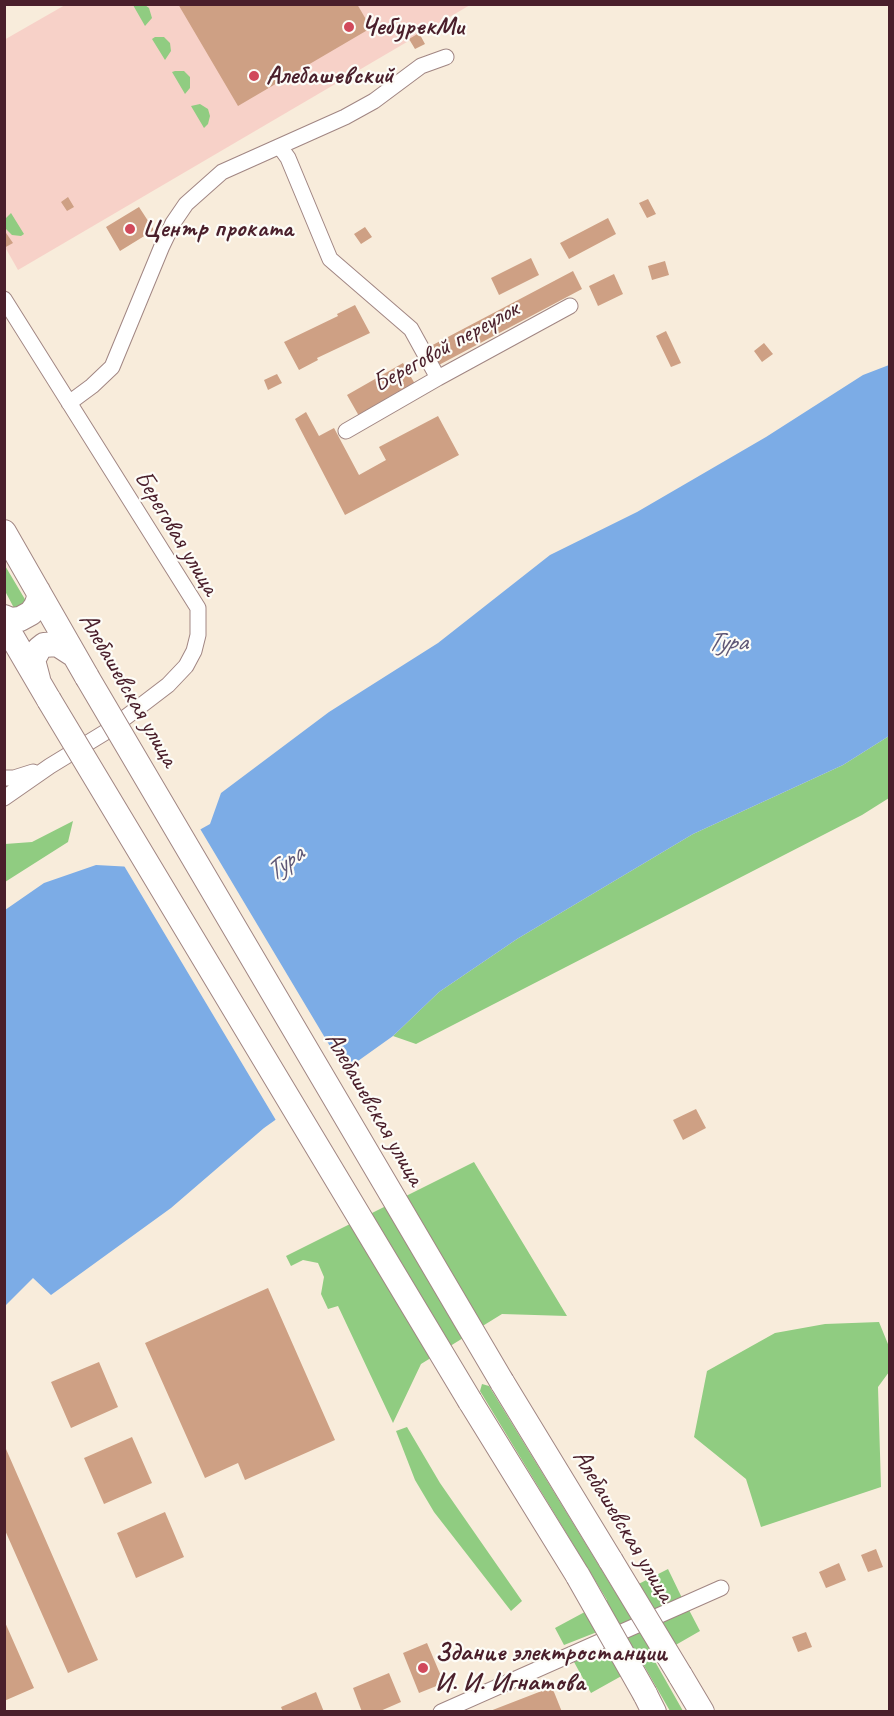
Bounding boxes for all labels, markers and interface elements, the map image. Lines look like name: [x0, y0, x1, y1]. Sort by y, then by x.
place label: ЧебурекМи: [361, 11, 464, 43]
marker: ЧебурекМи: [342, 20, 356, 34]
place label: Алебашевский: [266, 60, 393, 92]
marker: Алебашевский: [247, 69, 261, 83]
place label: Центр проката: [142, 213, 293, 245]
marker: Центр проката: [123, 222, 137, 236]
street label: Береговой переулок: [367, 294, 525, 400]
street label: Береговая улица: [127, 465, 225, 601]
street label: Алебашевская улица: [71, 607, 185, 773]
water label: Тура: [707, 627, 747, 659]
water label: Тура: [259, 839, 311, 889]
street label: Алебашевская улица: [317, 1026, 431, 1192]
street label: Алебашевская улица: [565, 1444, 681, 1608]
place label: Здание электростанции И. И. Игнатова: [435, 1637, 667, 1698]
marker: Здание электростанции И. И. Игнатова: [416, 1661, 430, 1675]

